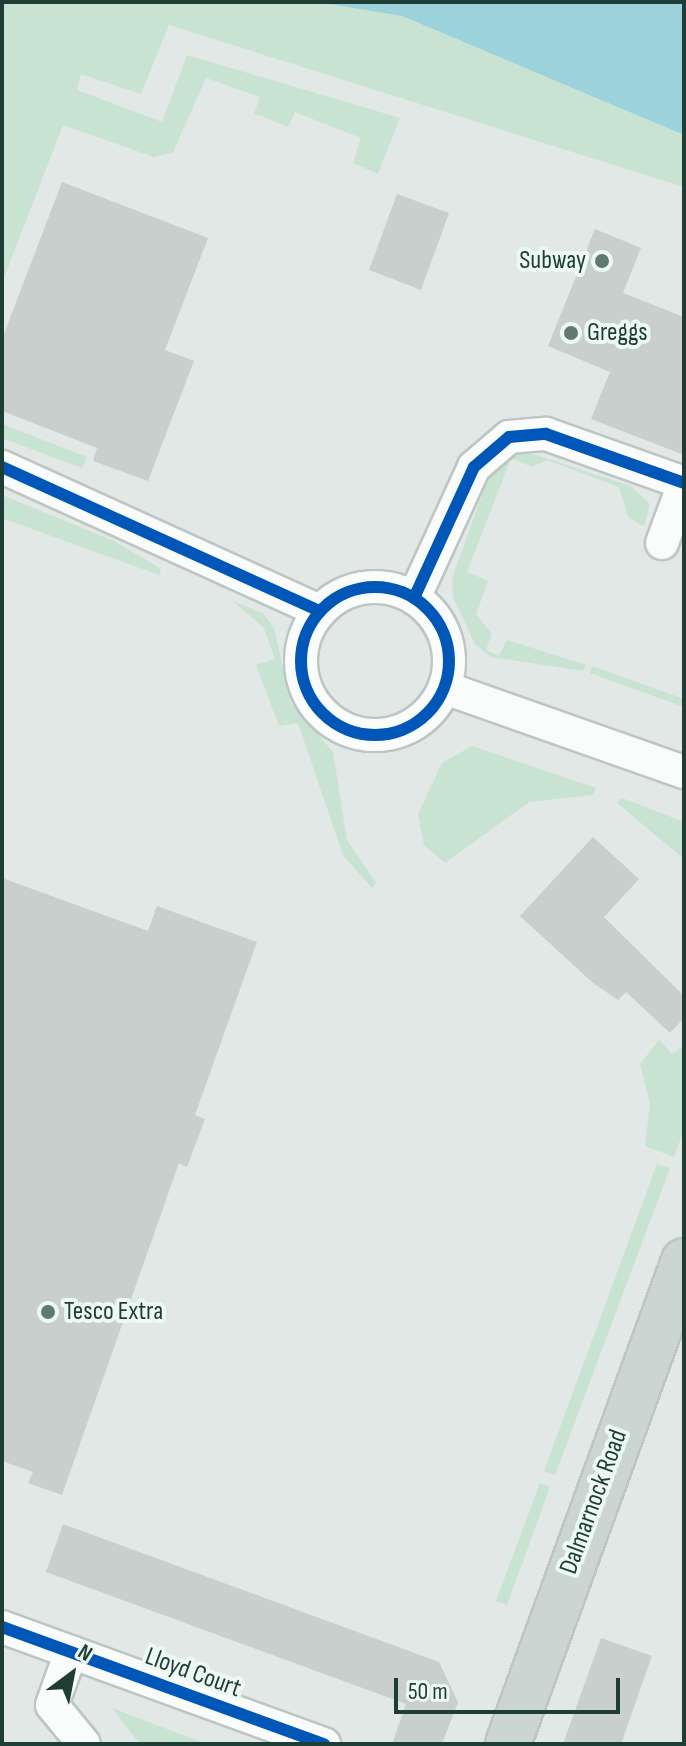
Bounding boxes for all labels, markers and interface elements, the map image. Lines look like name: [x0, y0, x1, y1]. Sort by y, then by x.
place label: Subway: [519, 245, 586, 277]
marker: Subway: [593, 252, 611, 270]
place label: Greggs: [587, 317, 648, 349]
marker: Greggs: [562, 324, 580, 342]
place label: Tesco Extra: [64, 1296, 163, 1328]
marker: Tesco Extra: [39, 1303, 57, 1321]
street label: Dalmarnock Road: [553, 1426, 635, 1578]
north arrow: [32, 1634, 112, 1714]
text: N: [73, 1639, 97, 1668]
street label: Lloyd Court: [141, 1641, 245, 1705]
scale bar: [398, 1662, 624, 1712]
text: 50 m: [408, 1677, 448, 1706]

